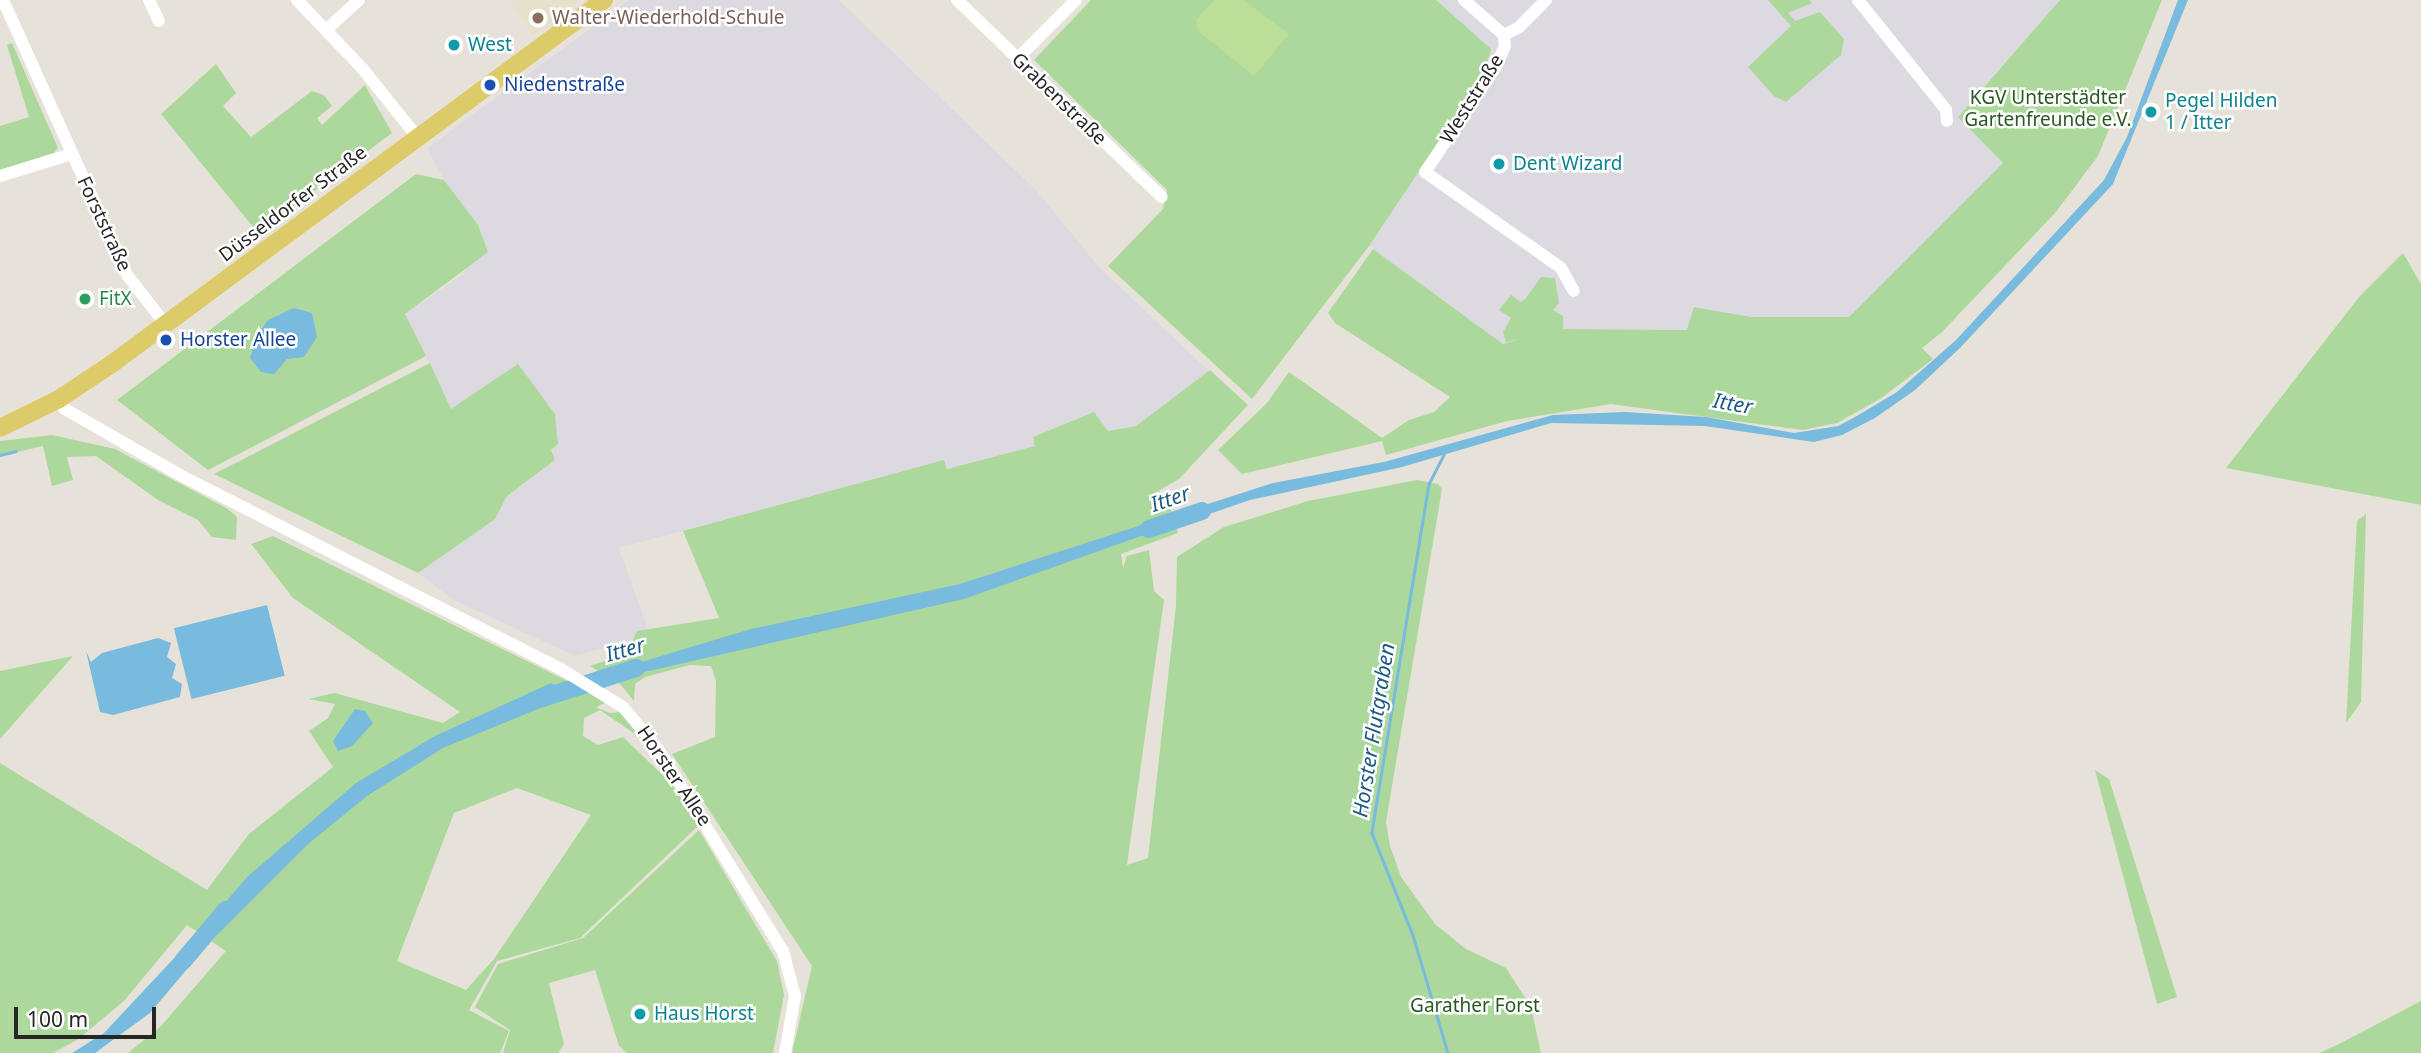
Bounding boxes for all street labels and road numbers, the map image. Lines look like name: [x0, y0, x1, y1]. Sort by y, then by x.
street label: Grabenstraße: [1007, 48, 1111, 150]
street label: Weststraße: [1436, 50, 1508, 148]
street label: Düsseldorfer Straße: [215, 141, 371, 267]
street label: Forststraße: [72, 173, 136, 275]
street label: Horster Allee: [632, 721, 716, 831]

